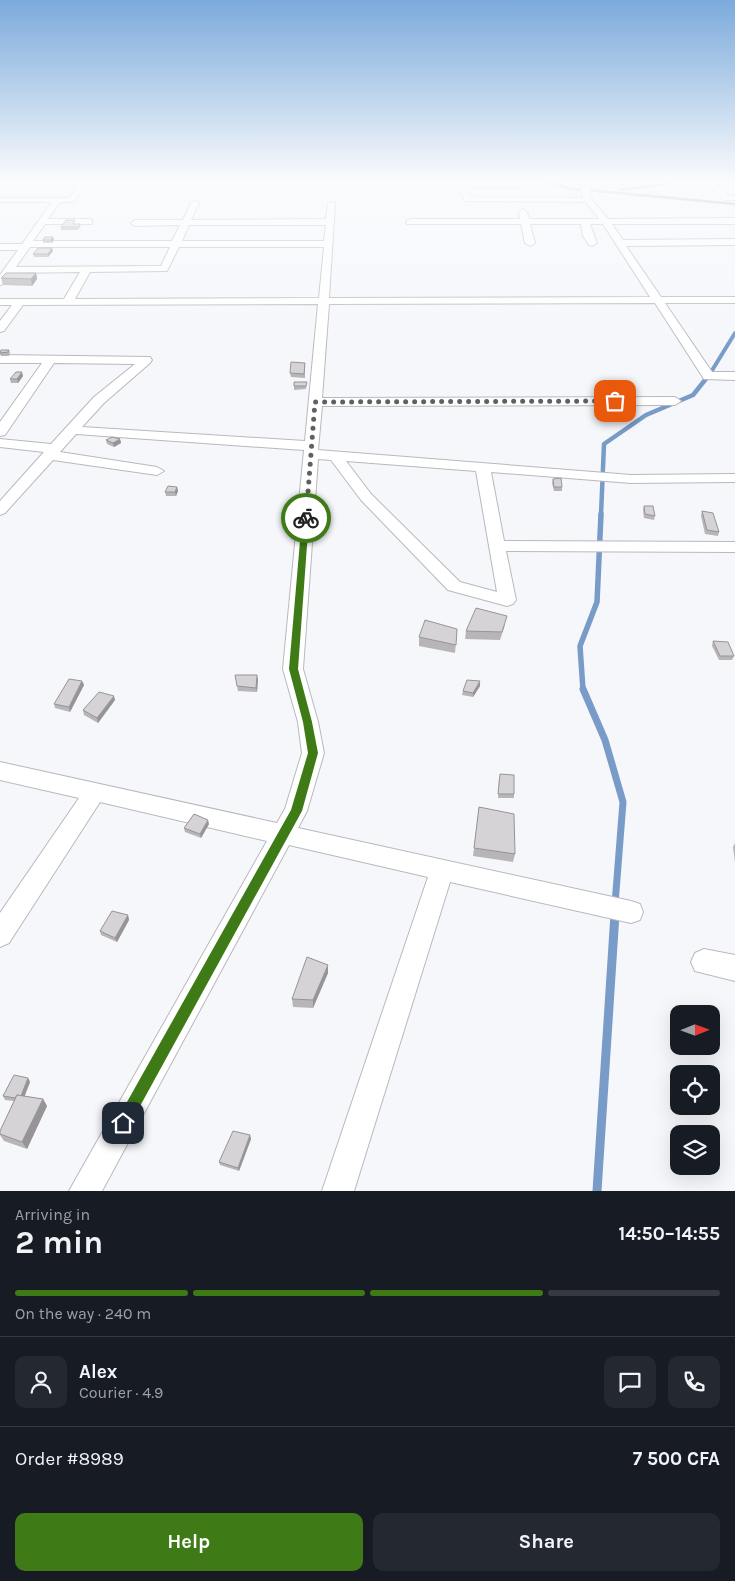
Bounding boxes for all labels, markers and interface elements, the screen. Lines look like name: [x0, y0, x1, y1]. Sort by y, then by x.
pin: [594, 380, 636, 422]
icon: bag: [601, 387, 629, 415]
courier: [281, 493, 331, 543]
icon: bike: [292, 504, 320, 532]
north arrow: [670, 1005, 720, 1055]
map controls: [670, 1005, 720, 1175]
button: locate: [670, 1065, 720, 1115]
pin: [102, 1102, 144, 1144]
icon: home: [109, 1109, 137, 1137]
button: layers: [670, 1125, 720, 1175]
text: Arriving in: [15, 1205, 90, 1224]
text: 14:50–14:55: [618, 1223, 720, 1245]
text: 2 min: [15, 1224, 103, 1261]
text: On the way · 240 m: [15, 1304, 151, 1323]
button: person: [15, 1356, 67, 1408]
button: chat: [604, 1356, 656, 1408]
button: phone: [668, 1356, 720, 1408]
text: Alex: [79, 1361, 117, 1383]
text: Courier · 4.9: [79, 1383, 163, 1402]
text: Order #8989: [15, 1448, 124, 1470]
text: 7 500 CFA: [633, 1448, 720, 1470]
button: Help: [15, 1513, 363, 1571]
button: Share: [373, 1513, 720, 1571]

